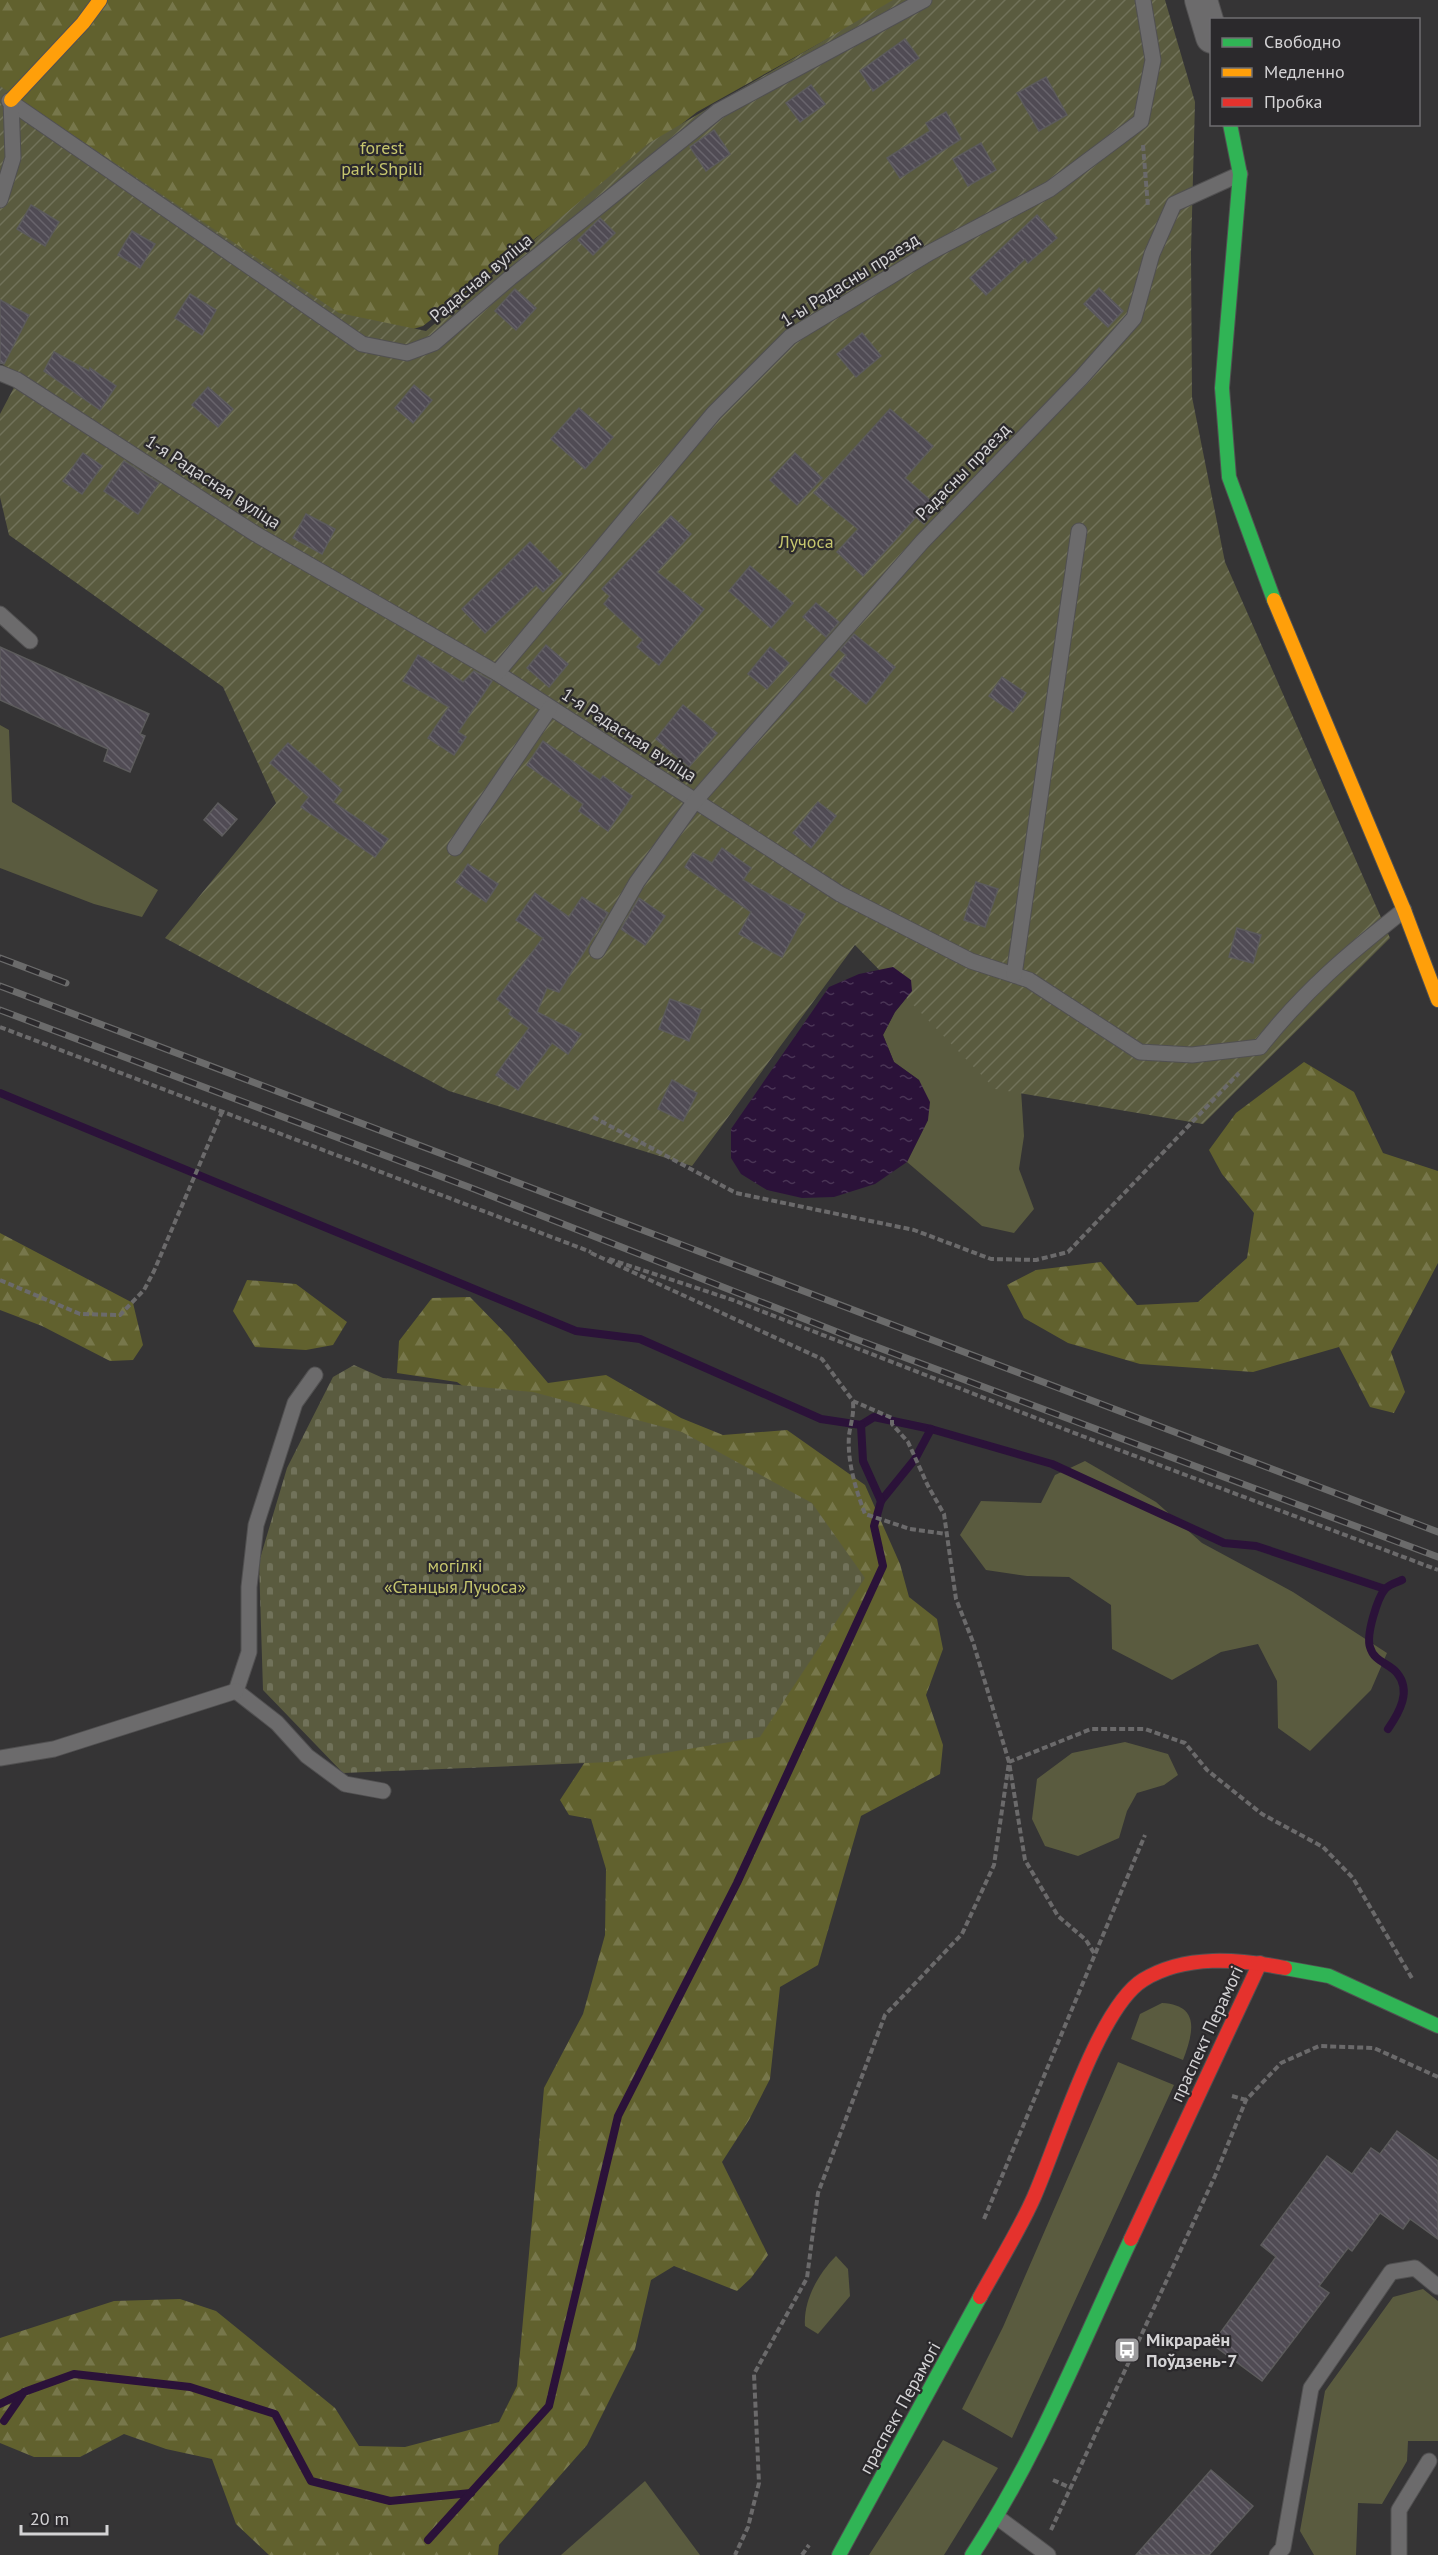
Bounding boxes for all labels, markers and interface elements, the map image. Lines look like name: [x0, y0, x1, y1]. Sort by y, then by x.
legend: [1210, 18, 1420, 126]
text: Свободно: [1264, 30, 1341, 53]
text: Медленно: [1264, 60, 1345, 83]
text: Пробка: [1264, 90, 1322, 113]
park label: forest park Shpili: [341, 136, 423, 180]
street label: 1-ы Радасны праезд: [776, 227, 924, 332]
street label: Радасная вуліца: [425, 228, 537, 327]
street label: Радасны праезд: [910, 418, 1015, 525]
street label: 1-я Радасная вуліца: [141, 429, 285, 534]
park label: Лучоса: [777, 530, 834, 553]
street label: 1-я Радасная вуліца: [557, 682, 701, 787]
park label: могілкі «Станцыя Лучоса»: [384, 1554, 526, 1598]
street label: праспект Перамогі: [1165, 1962, 1248, 2106]
place label: Мікрараён Поўдзень-7: [1146, 2328, 1237, 2372]
bus stop icon: Мікрараён Поўдзень-7: [1112, 2335, 1142, 2365]
street label: праспект Перамогі: [854, 2338, 945, 2478]
scale bar: [21, 2498, 106, 2536]
text: 20 m: [30, 2507, 69, 2530]

